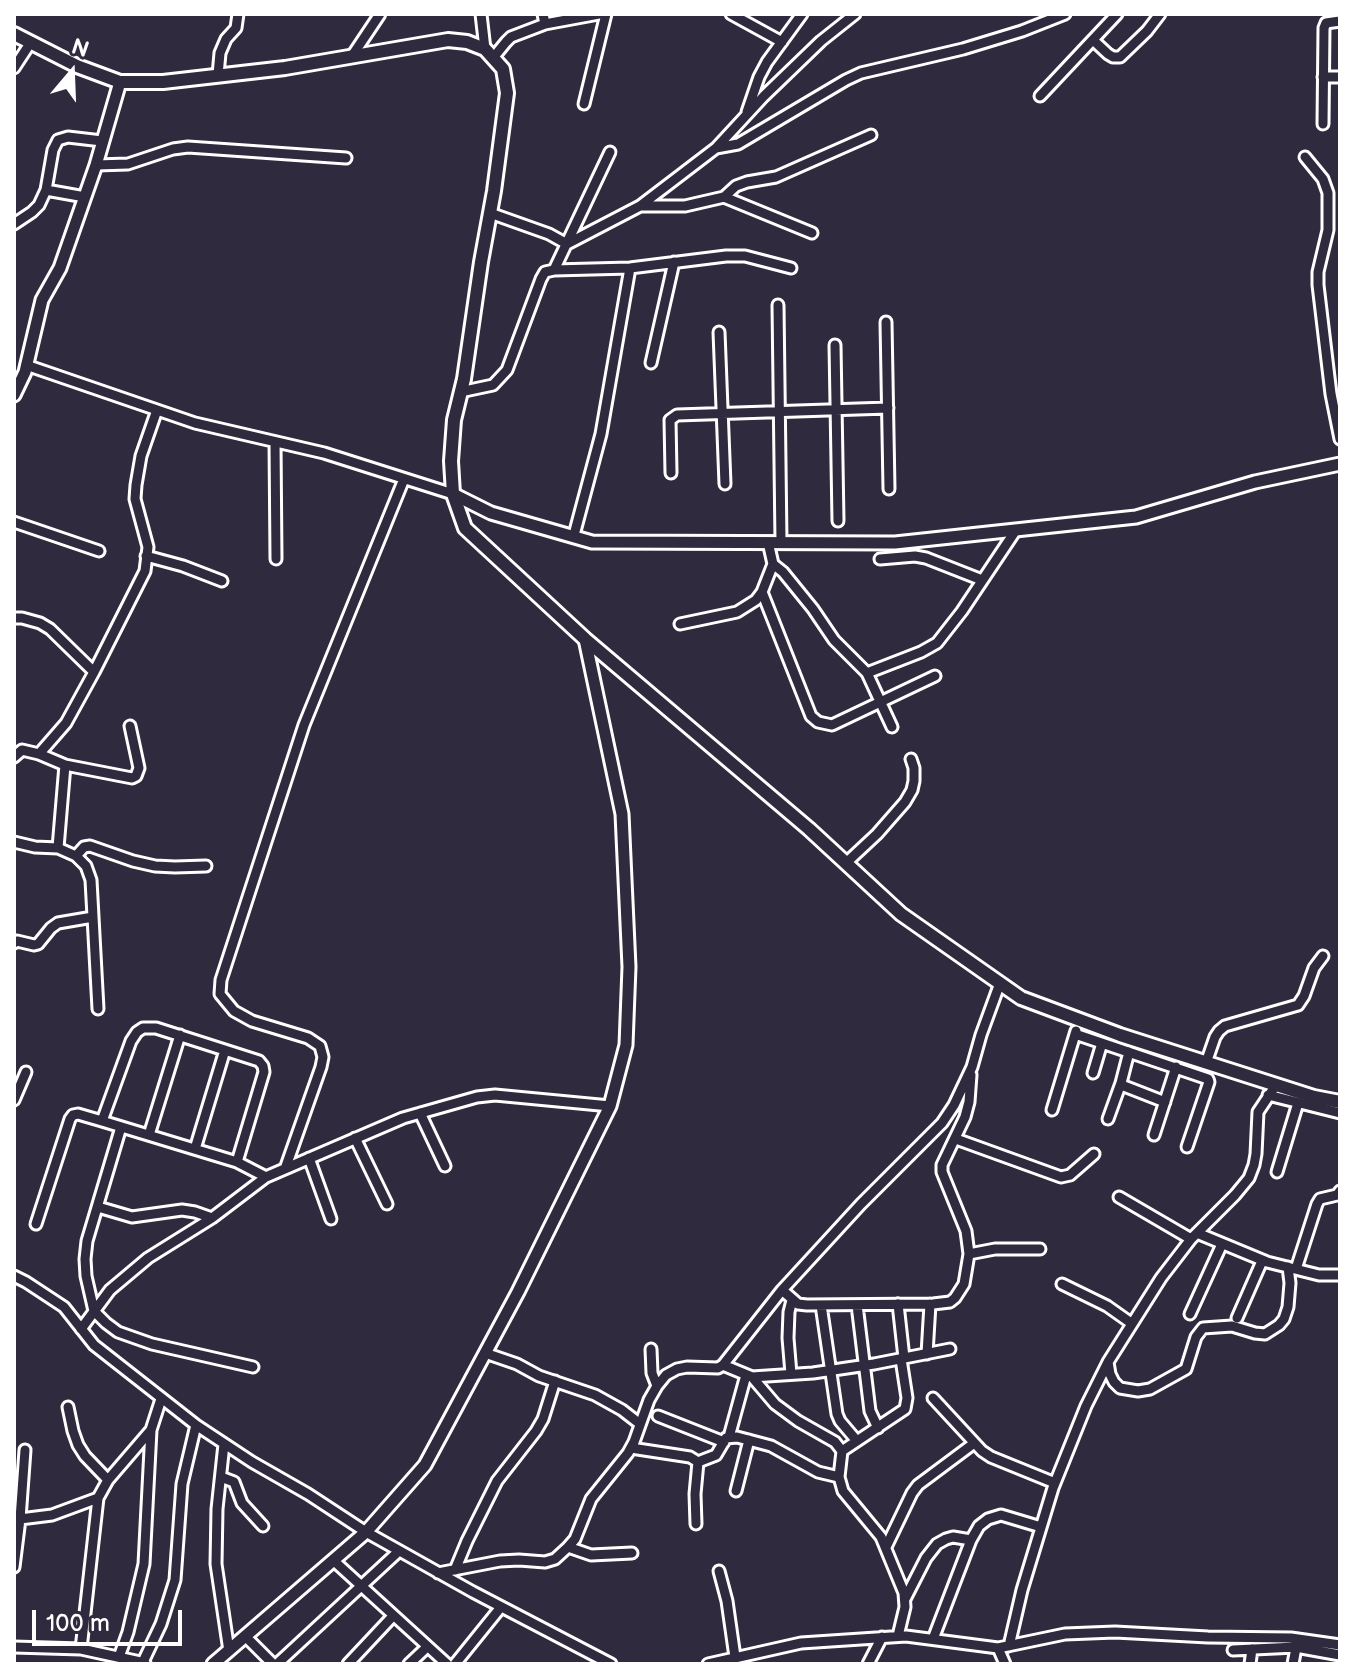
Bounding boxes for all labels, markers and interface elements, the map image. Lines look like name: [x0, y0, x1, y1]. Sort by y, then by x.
north arrow: [32, 32, 112, 112]
text: N: [68, 33, 92, 64]
scale bar: [36, 1594, 186, 1644]
text: 100 m: [46, 1609, 110, 1638]

